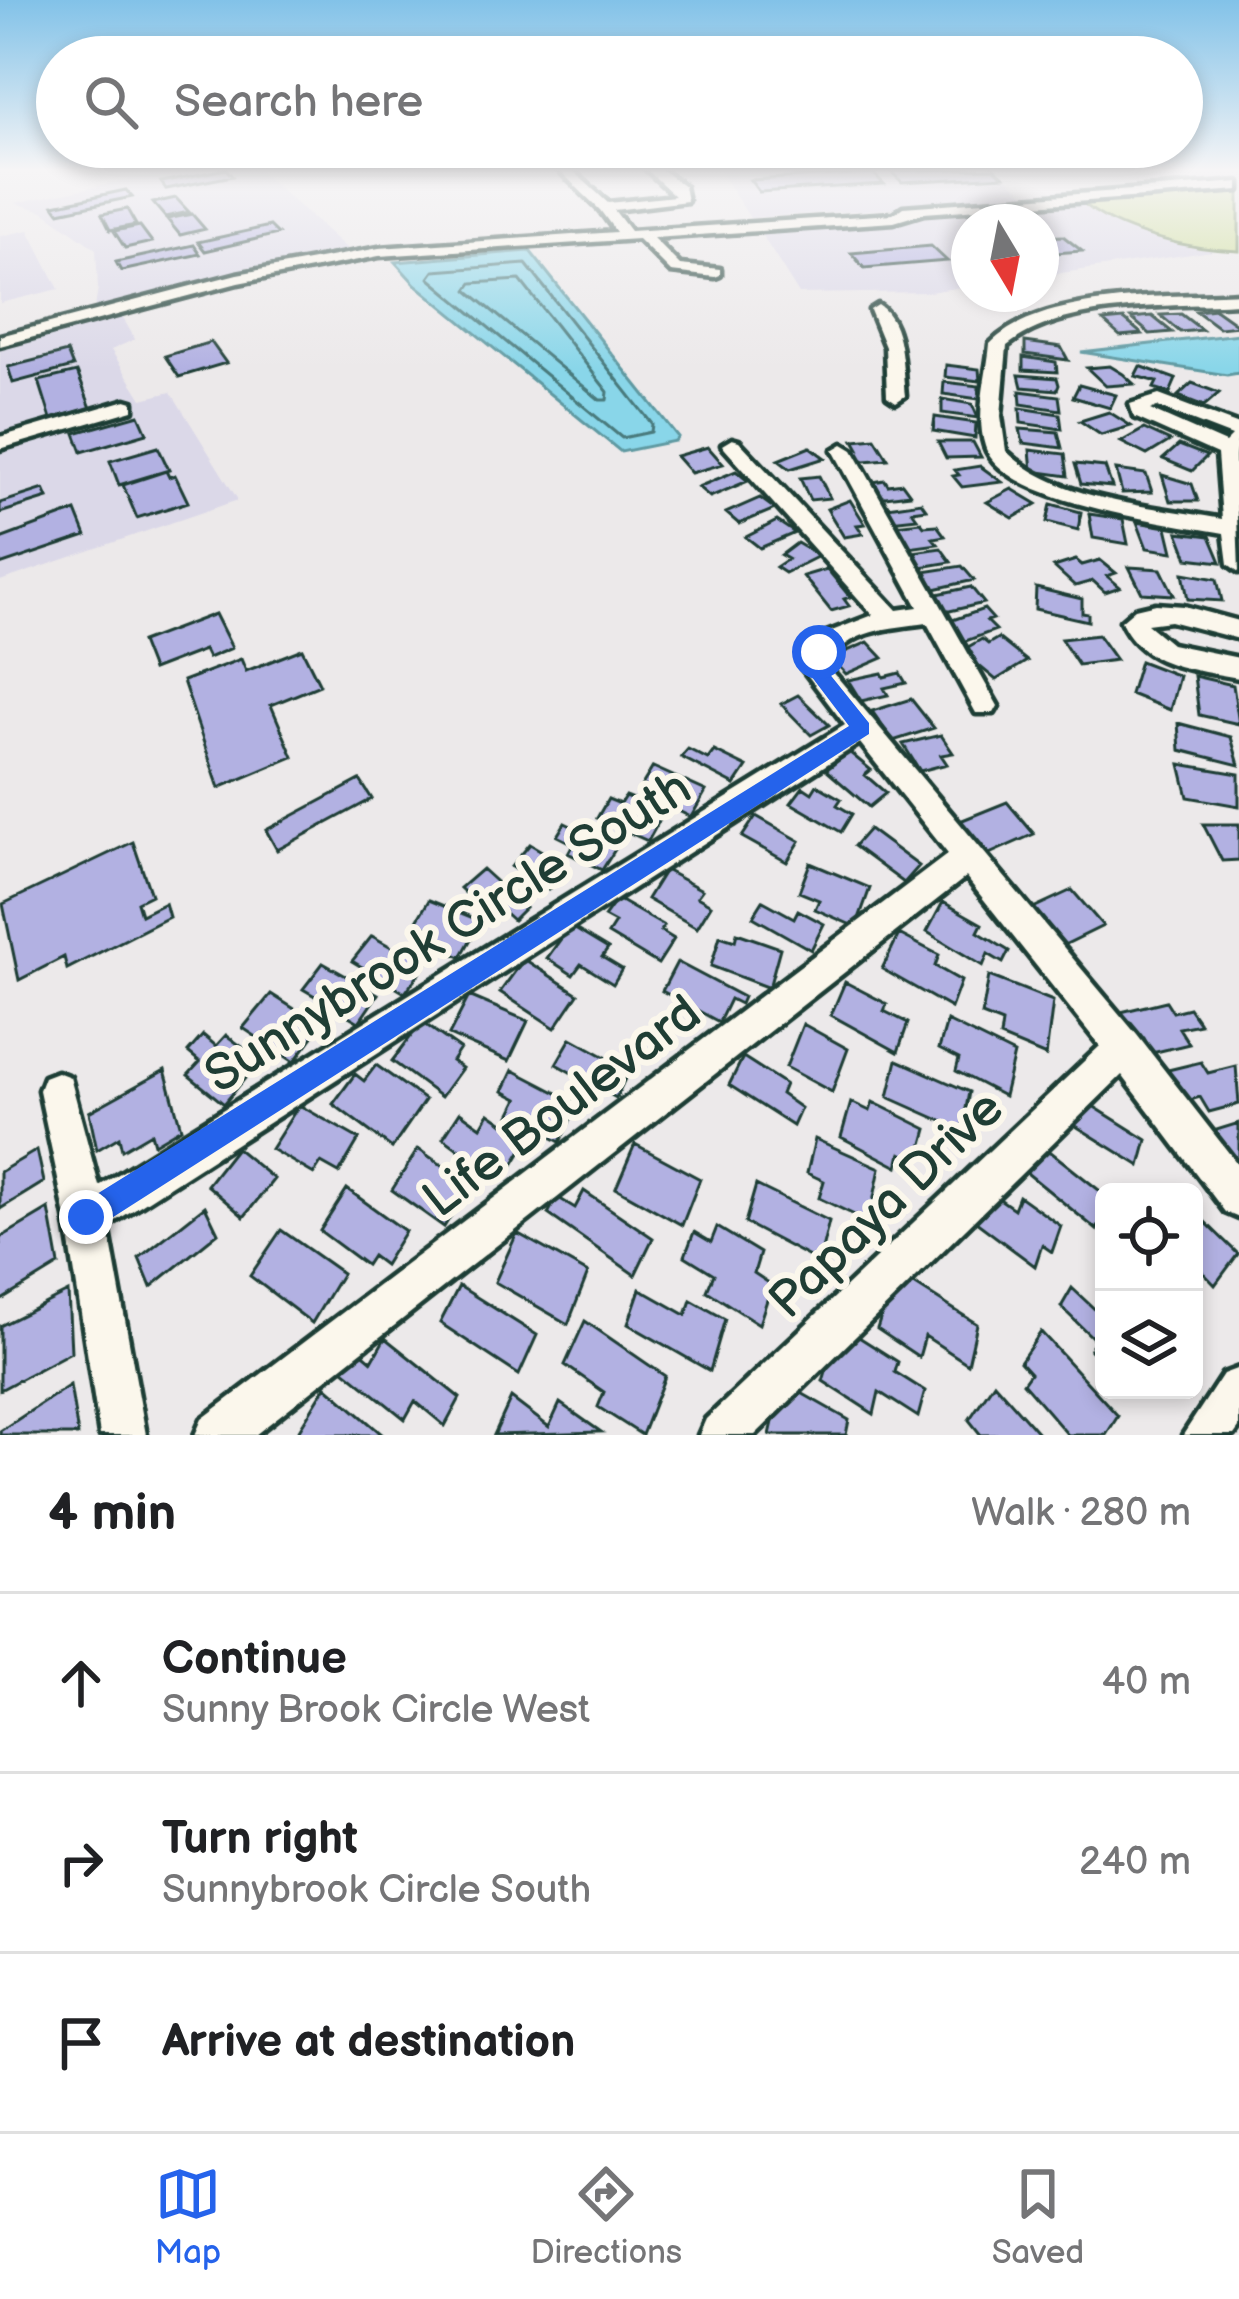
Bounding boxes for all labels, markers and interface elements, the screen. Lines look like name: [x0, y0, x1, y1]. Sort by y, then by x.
search box: [36, 36, 1203, 168]
icon: search: [78, 69, 144, 135]
text: Search here: [174, 75, 423, 130]
north arrow: [951, 204, 1059, 312]
route start: [792, 625, 846, 679]
street label: Sunnybrook Circle South: [194, 758, 702, 1107]
street label: Life Boulevard: [412, 983, 713, 1231]
street label: Papaya Drive: [757, 1078, 1016, 1331]
map controls: [1095, 1183, 1203, 1399]
button: locate: [1095, 1183, 1203, 1291]
route end: [59, 1190, 113, 1244]
button: layers: [1095, 1291, 1203, 1399]
text: 4 min: [48, 1483, 176, 1544]
text: Walk · 280 m: [971, 1490, 1191, 1537]
text: Continue: [162, 1632, 347, 1687]
icon: ahead: [48, 1650, 114, 1716]
text: 40 m: [1101, 1659, 1191, 1706]
text: Sunny Brook Circle West: [162, 1687, 590, 1734]
text: Turn right: [162, 1812, 358, 1867]
icon: right: [48, 1830, 114, 1896]
text: 240 m: [1079, 1839, 1191, 1886]
text: Sunnybrook Circle South: [162, 1867, 591, 1914]
icon: arrive: [48, 2010, 114, 2076]
text: Arrive at destination: [162, 2015, 575, 2070]
tab: Map: [155, 2161, 221, 2273]
tab: Directions: [530, 2161, 682, 2273]
tab: Saved: [992, 2161, 1084, 2273]

